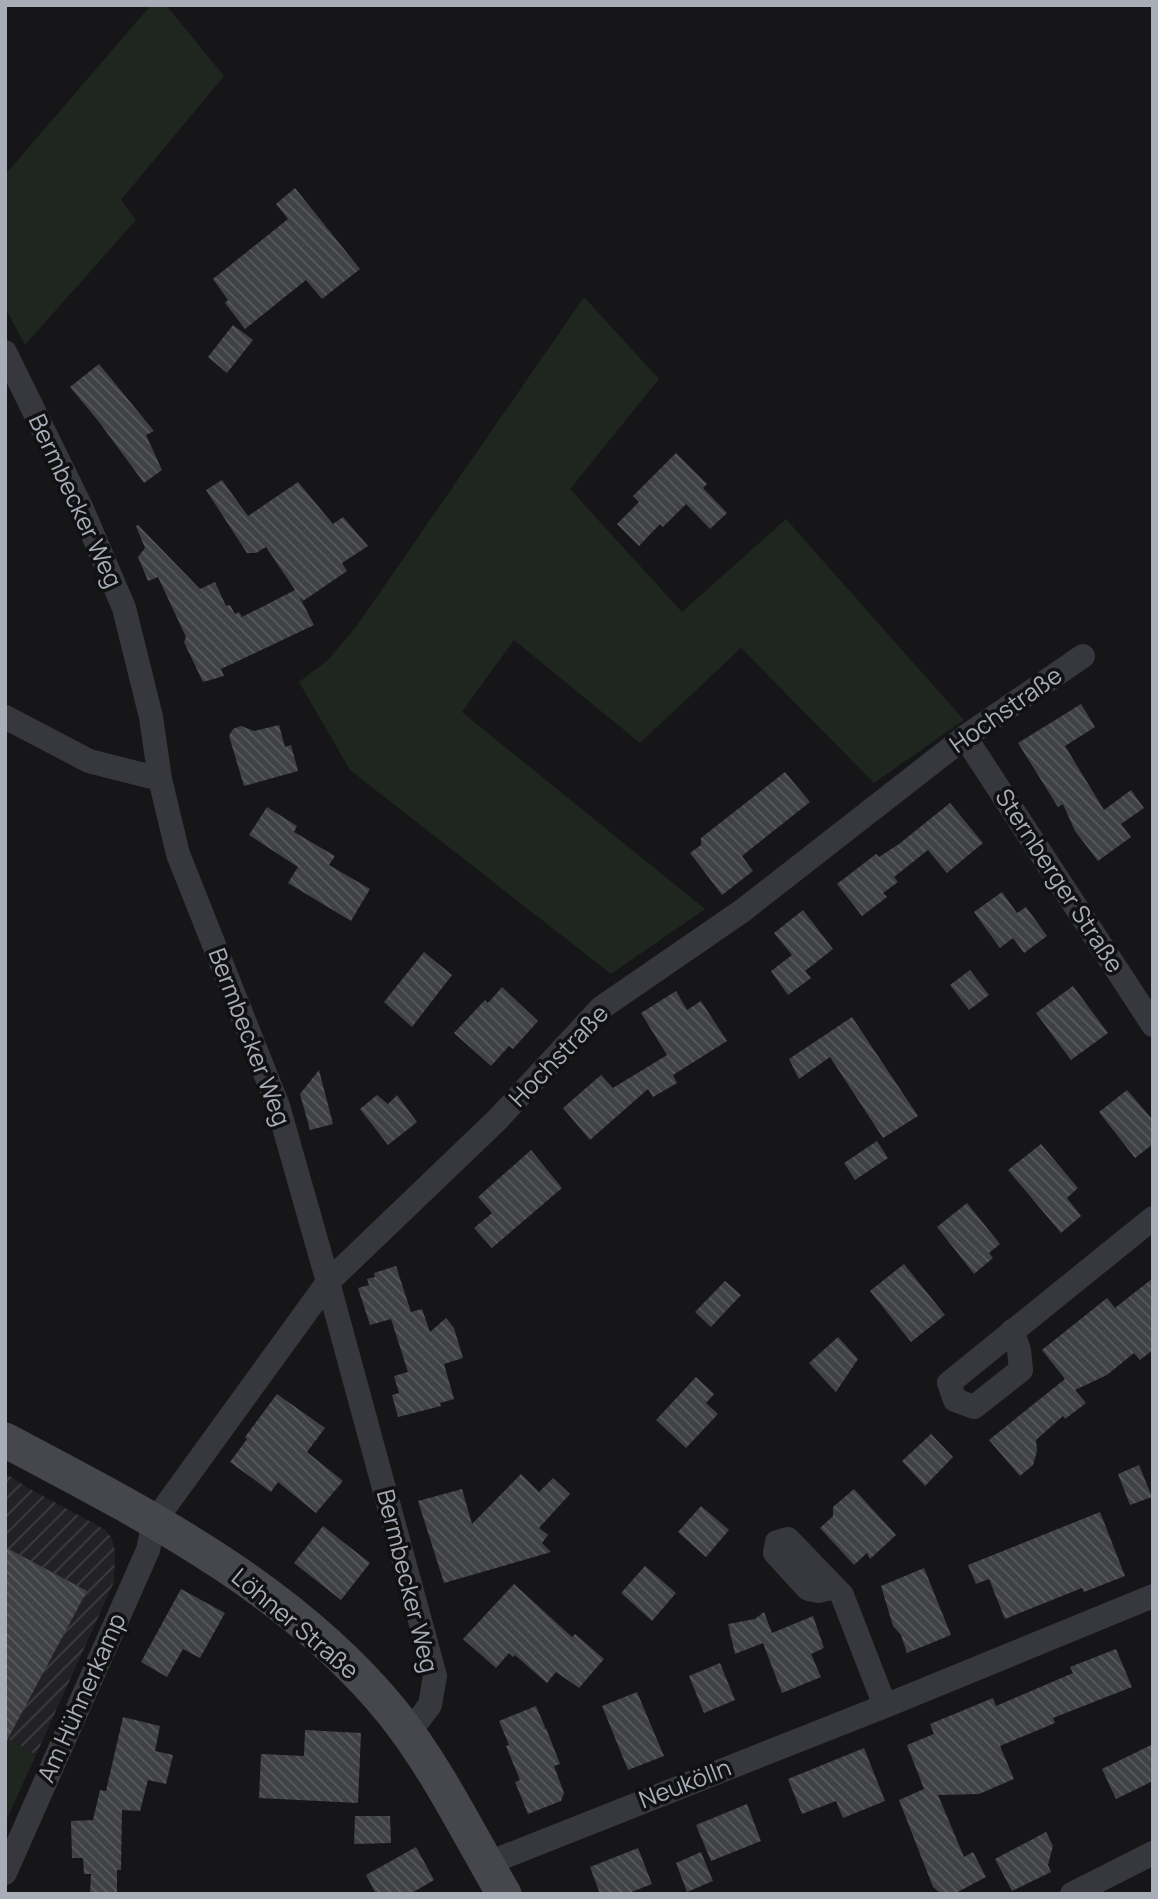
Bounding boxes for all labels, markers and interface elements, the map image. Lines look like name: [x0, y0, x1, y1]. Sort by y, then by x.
street label: Bermbecker Weg: [22, 408, 131, 592]
street label: Hochstraße: [942, 658, 1068, 760]
street label: Sternberger Straße: [988, 782, 1132, 979]
street label: Bermbecker Weg: [201, 943, 299, 1130]
street label: Hochstraße: [501, 997, 615, 1113]
street label: Bermbecker Weg: [370, 1486, 447, 1676]
street label: Löhner Straße: [225, 1560, 367, 1686]
street label: Am Hühnerkamp: [29, 1608, 133, 1787]
street label: Neukölln: [634, 1750, 735, 1815]

